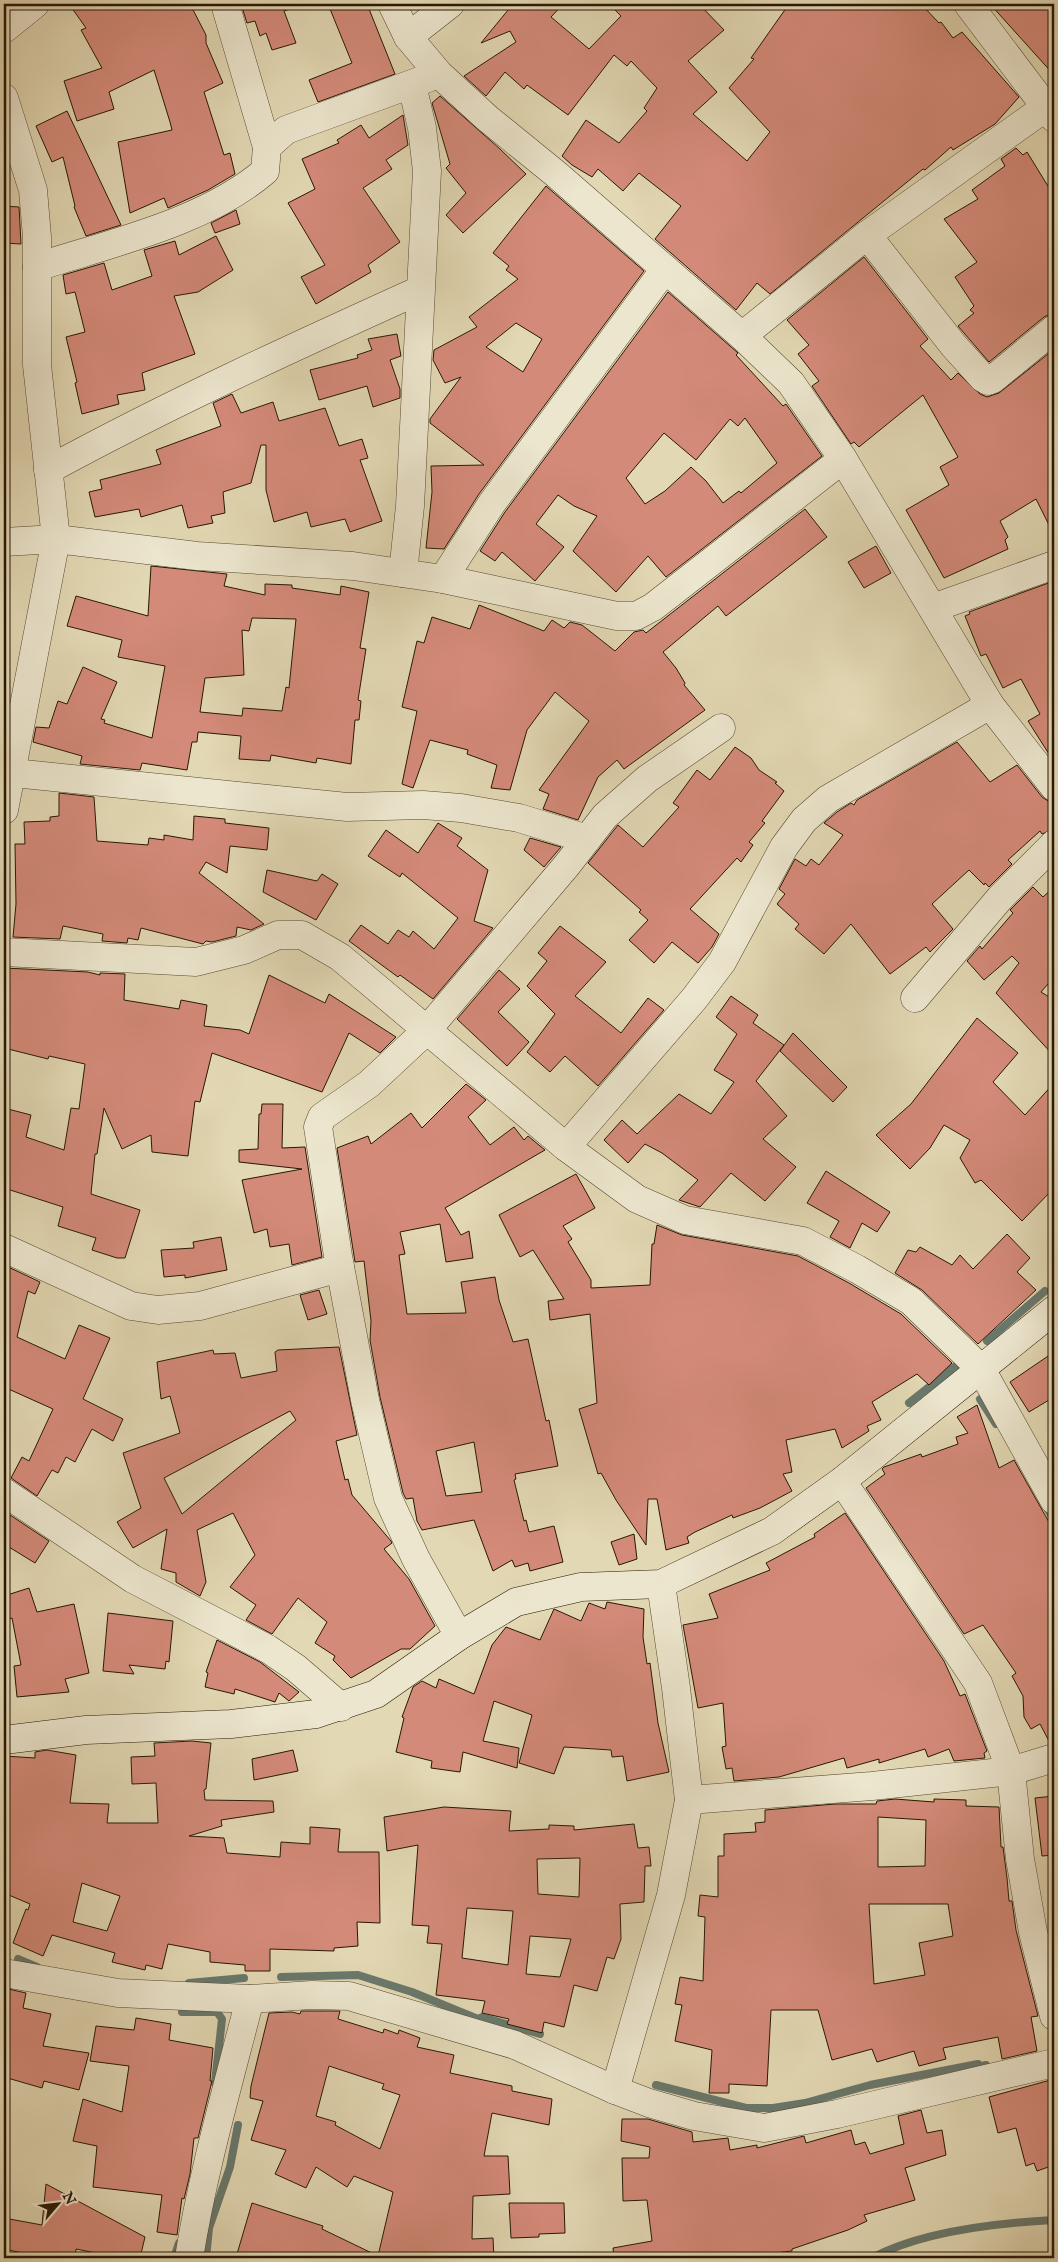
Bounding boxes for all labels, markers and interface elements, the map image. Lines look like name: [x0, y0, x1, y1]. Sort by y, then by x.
north arrow: [32, 2180, 82, 2230]
text: N: [57, 2188, 79, 2208]

